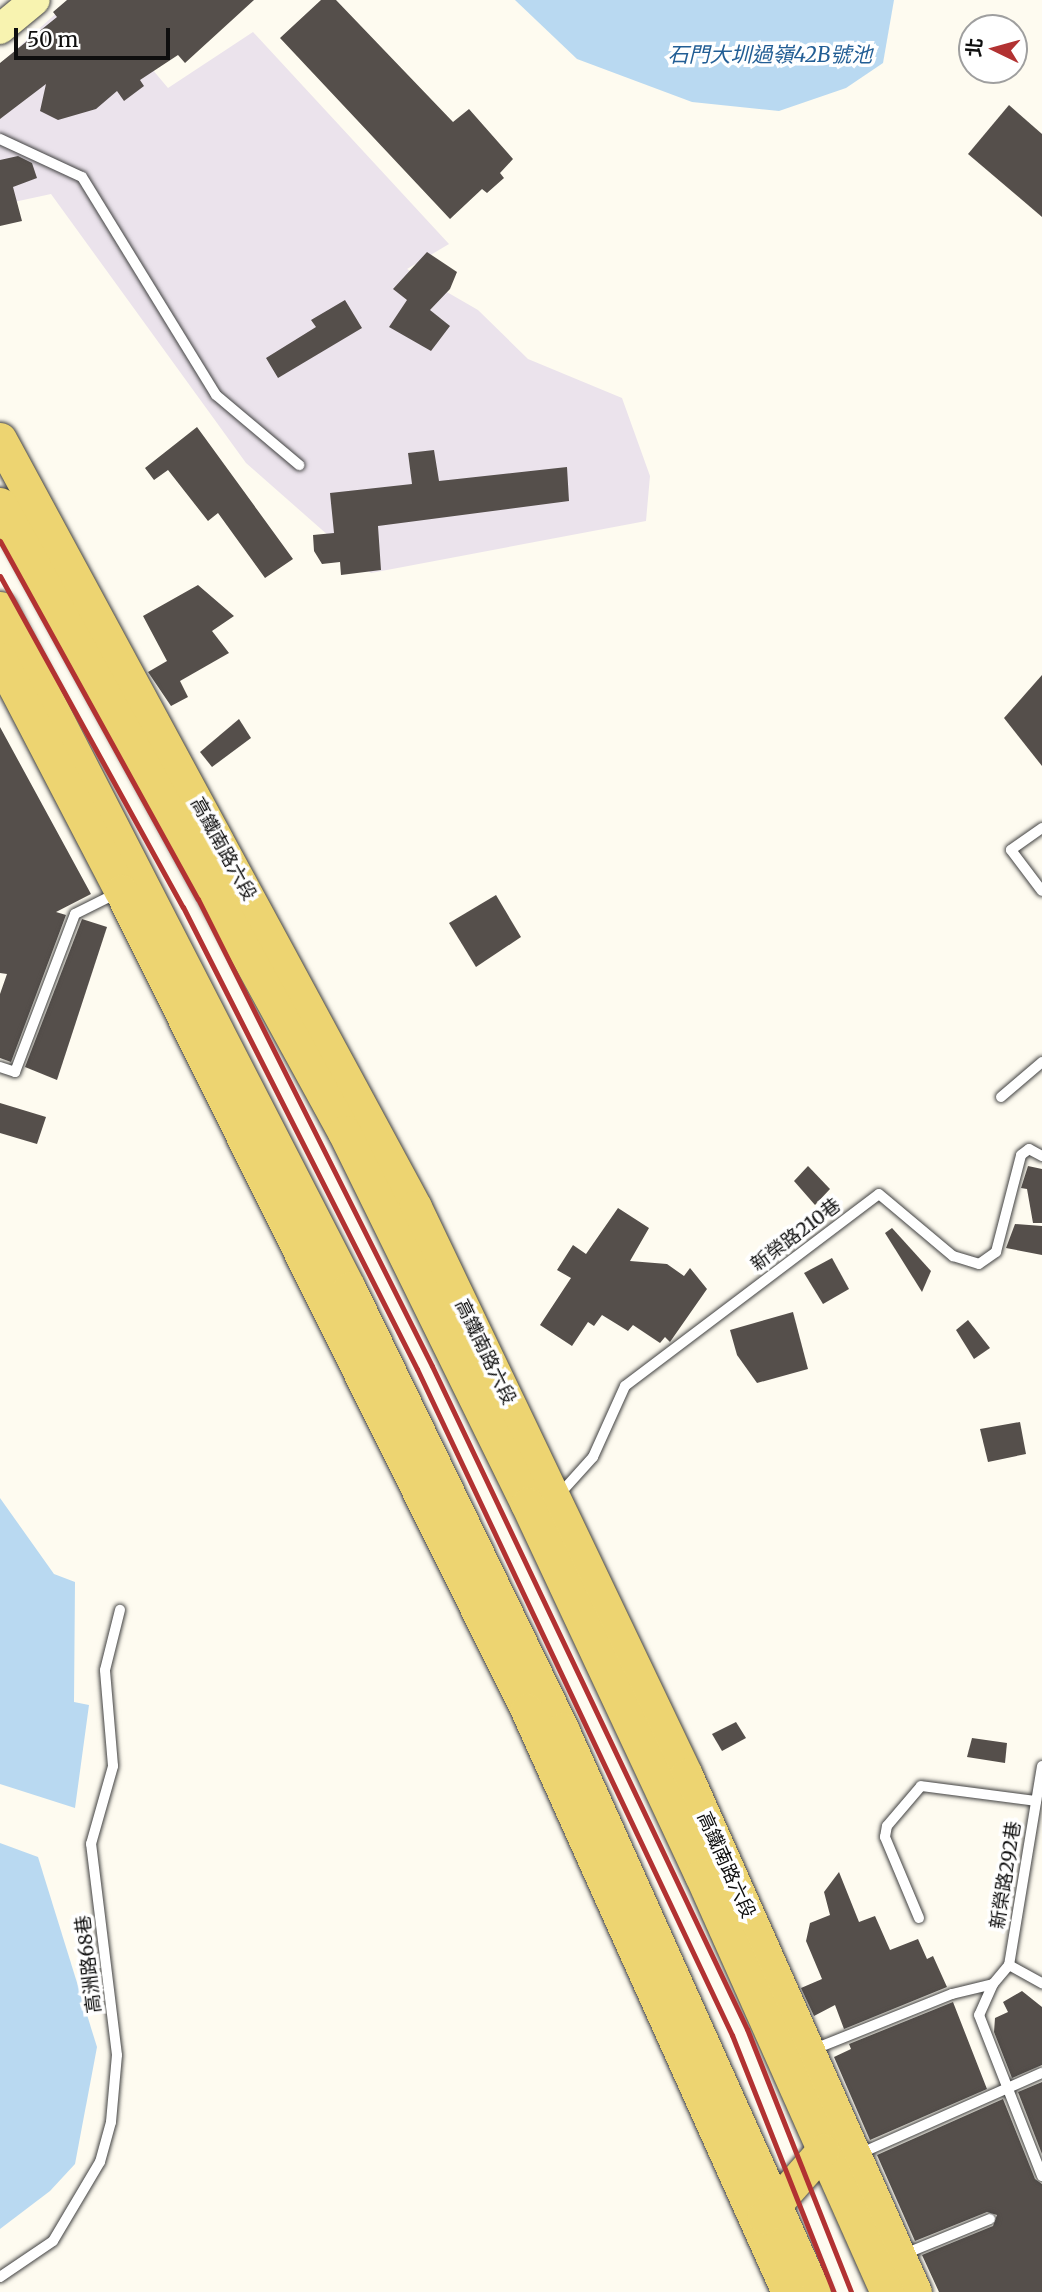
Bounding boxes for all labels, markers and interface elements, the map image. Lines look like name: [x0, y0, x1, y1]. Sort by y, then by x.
scale bar: [18, 14, 173, 58]
north arrow: [958, 14, 1028, 84]
text: 50 m: [27, 26, 78, 53]
text: 北: [961, 37, 987, 58]
water label: 石門大圳過嶺42B號池: [668, 42, 872, 68]
street label: 高鐵南路六段: [185, 794, 261, 904]
street label: 新榮路210巷: [747, 1194, 845, 1276]
street label: 高鐵南路六段: [450, 1296, 520, 1408]
street label: 高鐵南路六段: [692, 1808, 760, 1922]
street label: 新榮路292巷: [986, 1819, 1026, 1931]
street label: 高洲路68巷: [72, 1914, 106, 2014]

